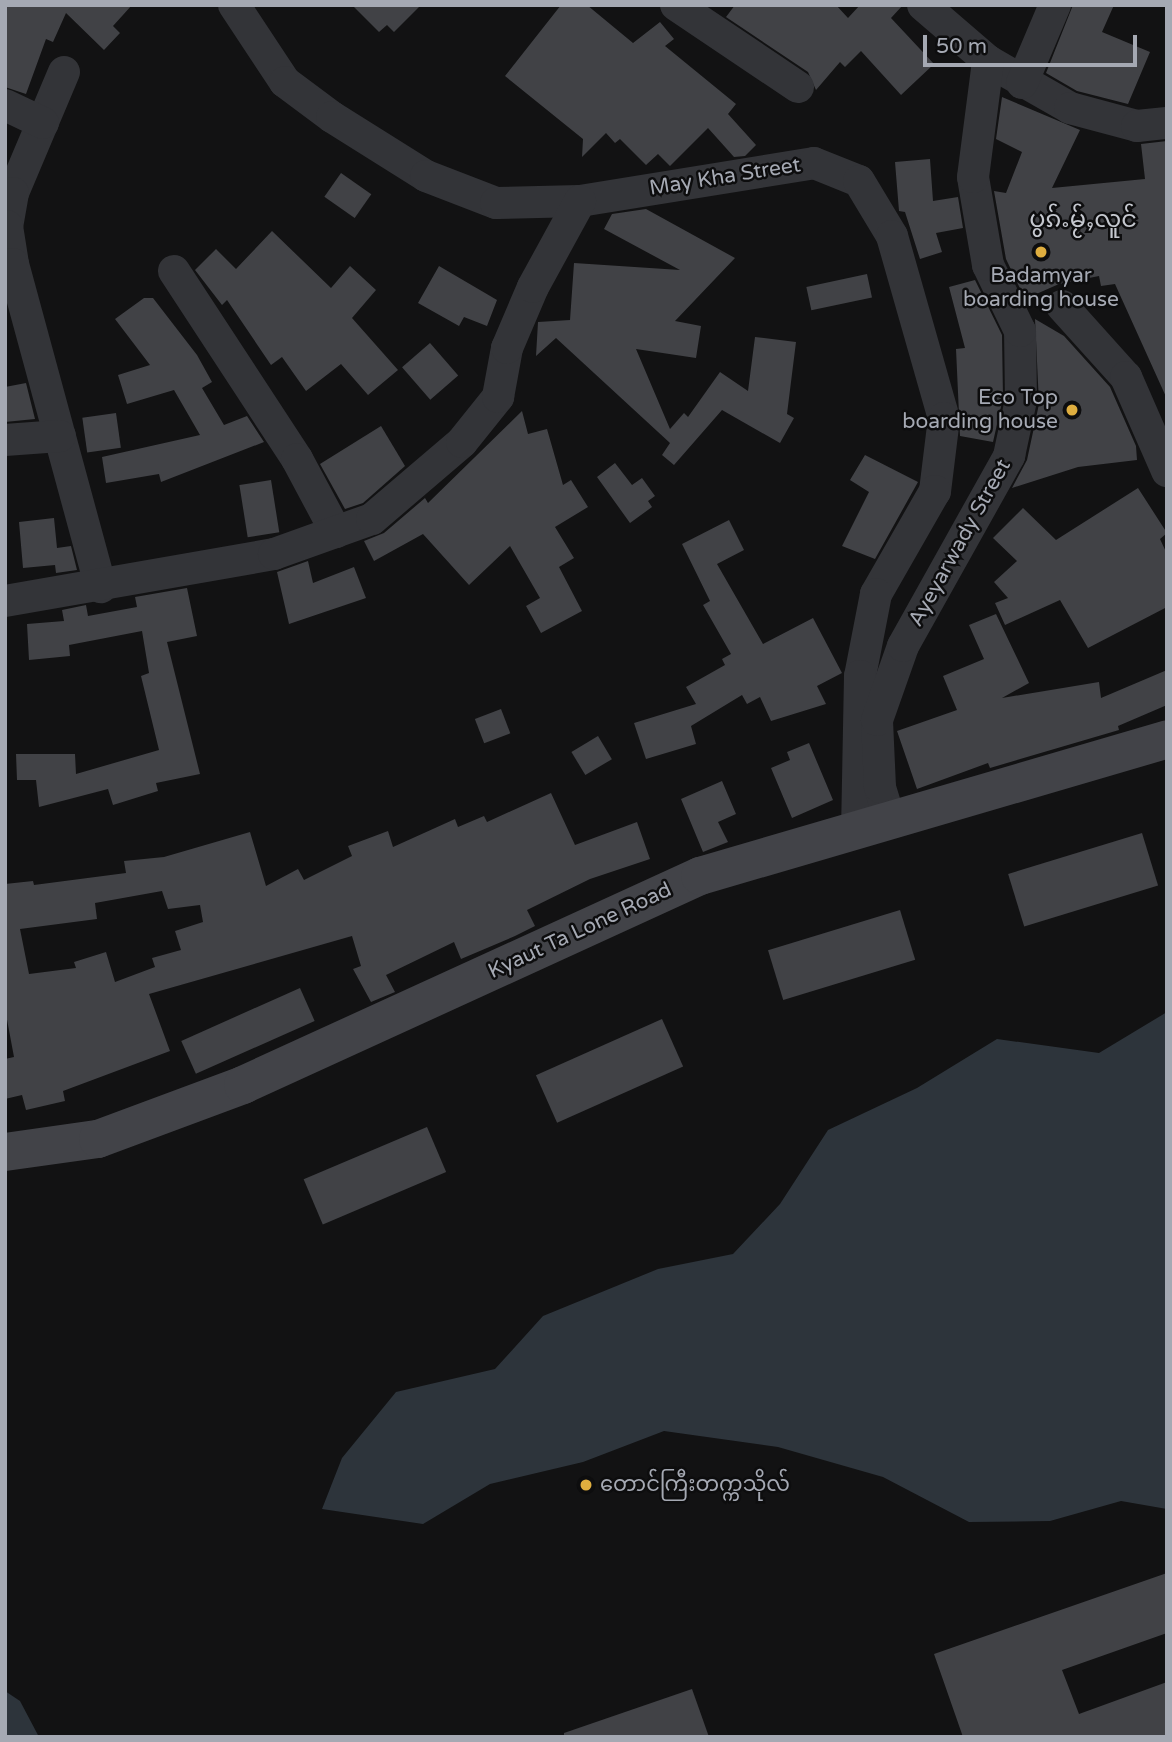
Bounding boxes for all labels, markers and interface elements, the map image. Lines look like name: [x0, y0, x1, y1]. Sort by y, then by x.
scale bar: [927, 21, 1140, 65]
text: 50 m: [936, 34, 987, 59]
street label: May Kha Street: [648, 153, 802, 201]
district label: ပွၵ်ႉမႂ်ႇလူင်: [1029, 206, 1137, 234]
marker: Badamyar boarding house: [1033, 244, 1049, 260]
place label: Badamyar boarding house: [963, 263, 1119, 313]
place label: Eco Top boarding house: [902, 385, 1058, 435]
marker: Eco Top boarding house: [1064, 402, 1080, 418]
street label: Ayeyarwady Street: [904, 455, 1016, 631]
street label: Kyaut Ta Lone Road: [484, 877, 676, 985]
place label: တောင်ကြီးတက္ကသိုလ်: [600, 1472, 790, 1498]
marker: တောင်ကြီးတက္ကသိုလ်: [578, 1477, 594, 1493]

